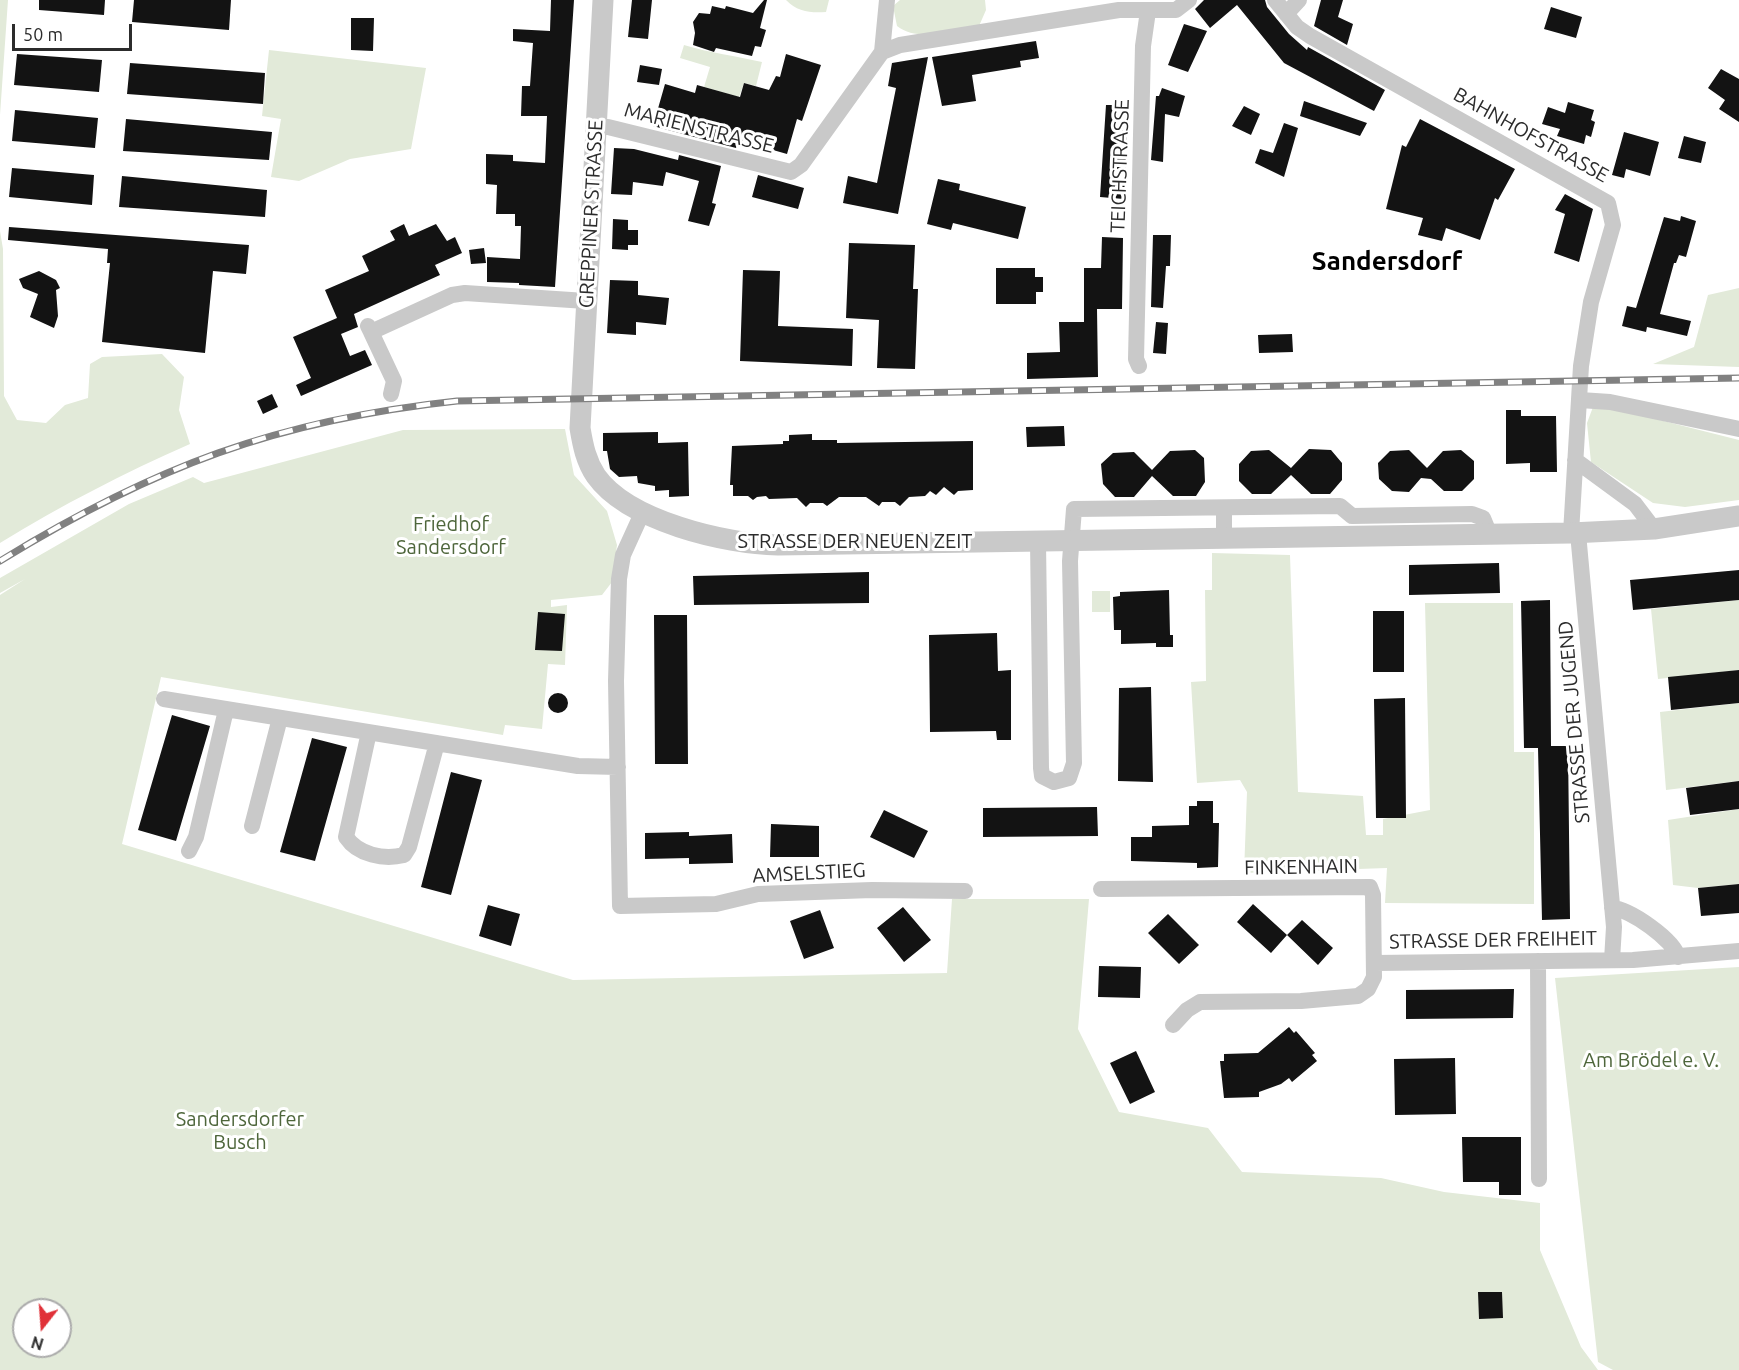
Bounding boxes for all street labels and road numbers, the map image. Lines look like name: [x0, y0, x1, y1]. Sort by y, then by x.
street label: BAHNHOFSTRASSE: [1449, 82, 1613, 188]
street label: MARIENSTRASSE: [622, 98, 776, 158]
street label: TEICHSTRASSE: [1106, 99, 1134, 233]
street label: GREPPINER STRASSE: [574, 119, 608, 309]
street label: STRASSE DER NEUEN ZEIT: [738, 529, 972, 553]
street label: STRASSE DER JUGEND: [1553, 620, 1595, 824]
street label: FINKENHAIN: [1244, 854, 1358, 880]
street label: AMSELSTIEG: [752, 858, 866, 888]
street label: STRASSE DER FREIHEIT: [1389, 926, 1597, 954]

